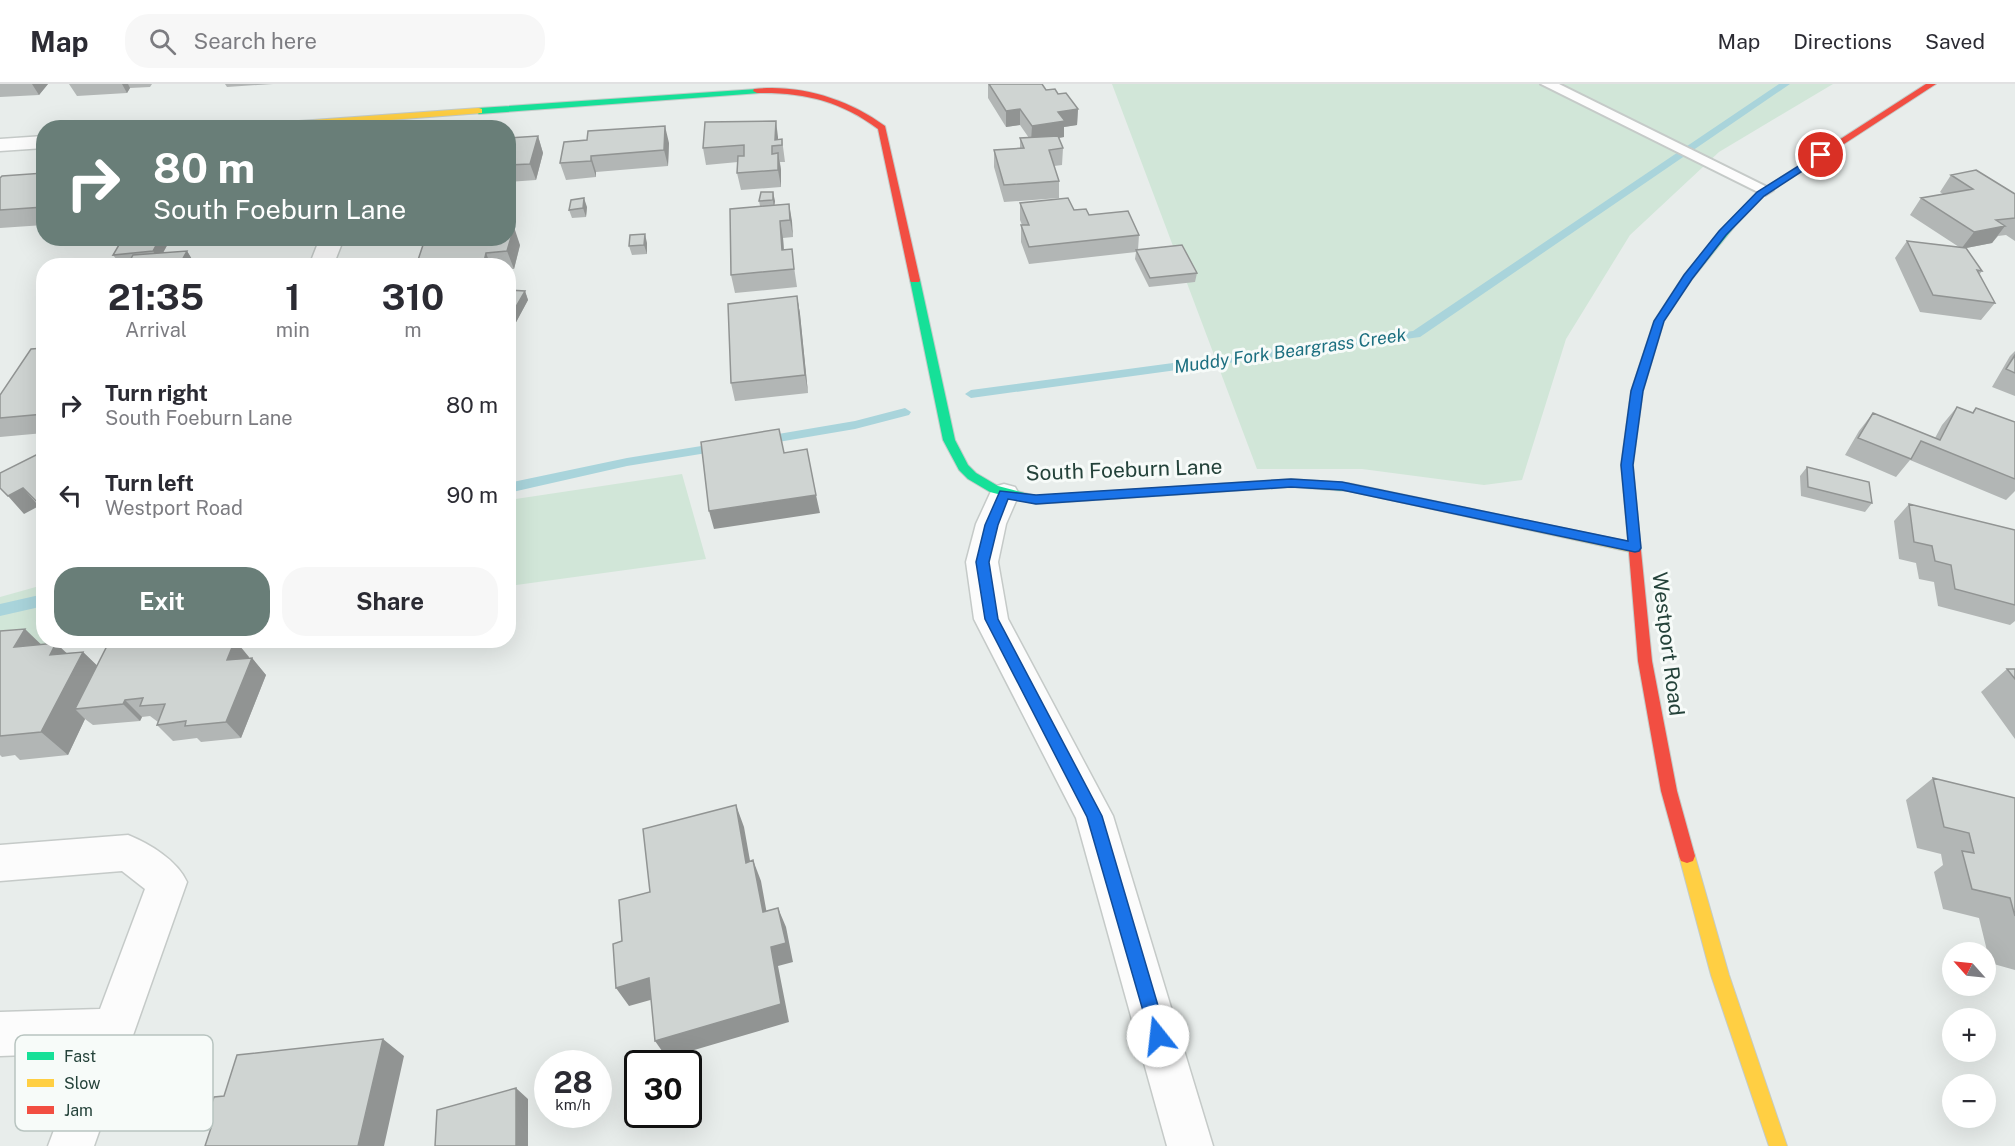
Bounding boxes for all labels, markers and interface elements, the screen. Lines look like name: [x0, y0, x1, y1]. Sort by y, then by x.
search box: [125, 14, 545, 68]
text: Map: [30, 25, 89, 58]
icon: search: [146, 25, 179, 58]
text: Search here: [194, 28, 317, 54]
text: Map: [1718, 29, 1760, 54]
text: Directions: [1793, 29, 1892, 54]
text: Saved: [1925, 29, 1985, 54]
pin: [1795, 129, 1846, 180]
icon: arrive: [1804, 138, 1837, 171]
text: 80 m: [153, 143, 255, 192]
icon: right: [54, 144, 132, 222]
text: South Foeburn Lane: [153, 193, 406, 225]
text: 21:35: [108, 276, 204, 318]
text: 1: [285, 276, 301, 318]
text: 310: [382, 276, 444, 318]
text: Arrival: [125, 318, 187, 342]
text: min: [276, 318, 310, 342]
text: m: [404, 318, 422, 342]
water label: Muddy Fork Beargrass Creek: [1173, 324, 1408, 377]
text: Turn right: [105, 380, 208, 406]
icon: right: [54, 389, 87, 422]
text: 80 m: [446, 392, 498, 418]
text: South Foeburn Lane: [105, 406, 293, 430]
street label: South Foeburn Lane: [1025, 454, 1223, 485]
text: Turn left: [105, 470, 194, 496]
icon: left: [54, 479, 87, 512]
text: 90 m: [447, 482, 498, 508]
text: Westport Road: [105, 496, 243, 520]
button: Exit: [54, 567, 270, 636]
button: Share: [282, 567, 498, 636]
street label: Westport Road: [1647, 571, 1690, 717]
north arrow: [1942, 942, 1996, 996]
map controls: [1942, 942, 1996, 1128]
position arrow: [1126, 1004, 1190, 1068]
button: +: [1942, 1008, 1996, 1062]
legend: [15, 1035, 213, 1131]
text: Fast: [64, 1047, 96, 1066]
speed limit sign: 30: [624, 1050, 702, 1128]
text: 28: [553, 1064, 593, 1100]
text: Slow: [64, 1074, 101, 1093]
button: −: [1942, 1074, 1996, 1128]
text: km/h: [555, 1096, 591, 1113]
text: Jam: [64, 1101, 93, 1120]

